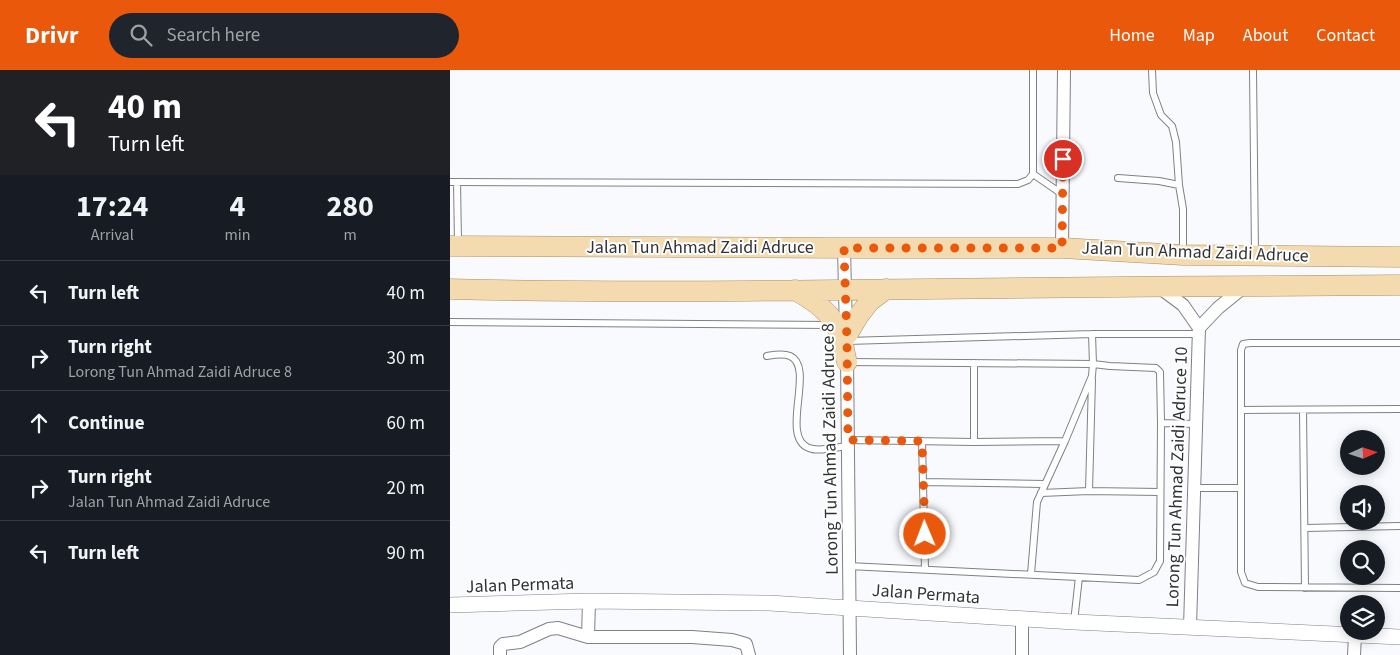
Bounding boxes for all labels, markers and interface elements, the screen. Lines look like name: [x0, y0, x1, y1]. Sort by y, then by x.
search box: [109, 13, 459, 58]
text: Drivr: [25, 18, 79, 53]
icon: search: [127, 21, 155, 49]
text: Search here: [167, 22, 260, 49]
text: Home: [1109, 23, 1155, 48]
text: Map: [1183, 23, 1215, 48]
text: About: [1243, 23, 1288, 48]
text: Contact: [1316, 23, 1375, 48]
text: 40 m: [108, 82, 182, 132]
icon: left: [25, 90, 90, 155]
text: Turn left: [108, 128, 184, 160]
pin: [1042, 138, 1084, 180]
icon: arrive: [1049, 145, 1077, 173]
text: 17:24: [76, 185, 148, 228]
text: 4: [229, 185, 245, 228]
text: 280: [326, 185, 374, 228]
text: Arrival: [91, 224, 134, 246]
text: min: [224, 224, 250, 246]
text: m: [344, 224, 357, 246]
street label: Jalan Tun Ahmad Zaidi Adruce: [586, 235, 814, 260]
street label: Jalan Tun Ahmad Zaidi Adruce: [1081, 236, 1309, 268]
icon: left: [25, 279, 53, 307]
text: Turn left: [68, 280, 139, 307]
text: 40 m: [387, 280, 425, 307]
street label: Lorong Tun Ahmad Zaidi Adruce 8: [815, 323, 845, 575]
text: Turn right: [68, 334, 152, 361]
icon: right: [25, 344, 53, 372]
text: 30 m: [387, 345, 425, 372]
street label: Lorong Tun Ahmad Zaidi Adruce 10: [1160, 346, 1194, 608]
text: Lorong Tun Ahmad Zaidi Adruce 8: [68, 361, 292, 383]
icon: ahead: [25, 409, 53, 437]
text: Continue: [68, 410, 145, 437]
text: 60 m: [387, 410, 425, 437]
north arrow: [1340, 430, 1385, 475]
map controls: [1340, 430, 1385, 640]
text: Turn right: [68, 464, 152, 491]
icon: right: [25, 474, 53, 502]
text: 20 m: [387, 475, 425, 502]
button: sound: [1340, 485, 1385, 530]
text: Jalan Tun Ahmad Zaidi Adruce: [68, 491, 270, 513]
position arrow: [898, 507, 950, 559]
icon: left: [25, 539, 53, 567]
text: Turn left: [68, 540, 139, 567]
text: 90 m: [387, 540, 425, 567]
button: search: [1340, 540, 1385, 585]
street label: Jalan Permata: [465, 571, 575, 599]
street label: Jalan Permata: [871, 578, 981, 610]
button: layers: [1340, 595, 1385, 640]

